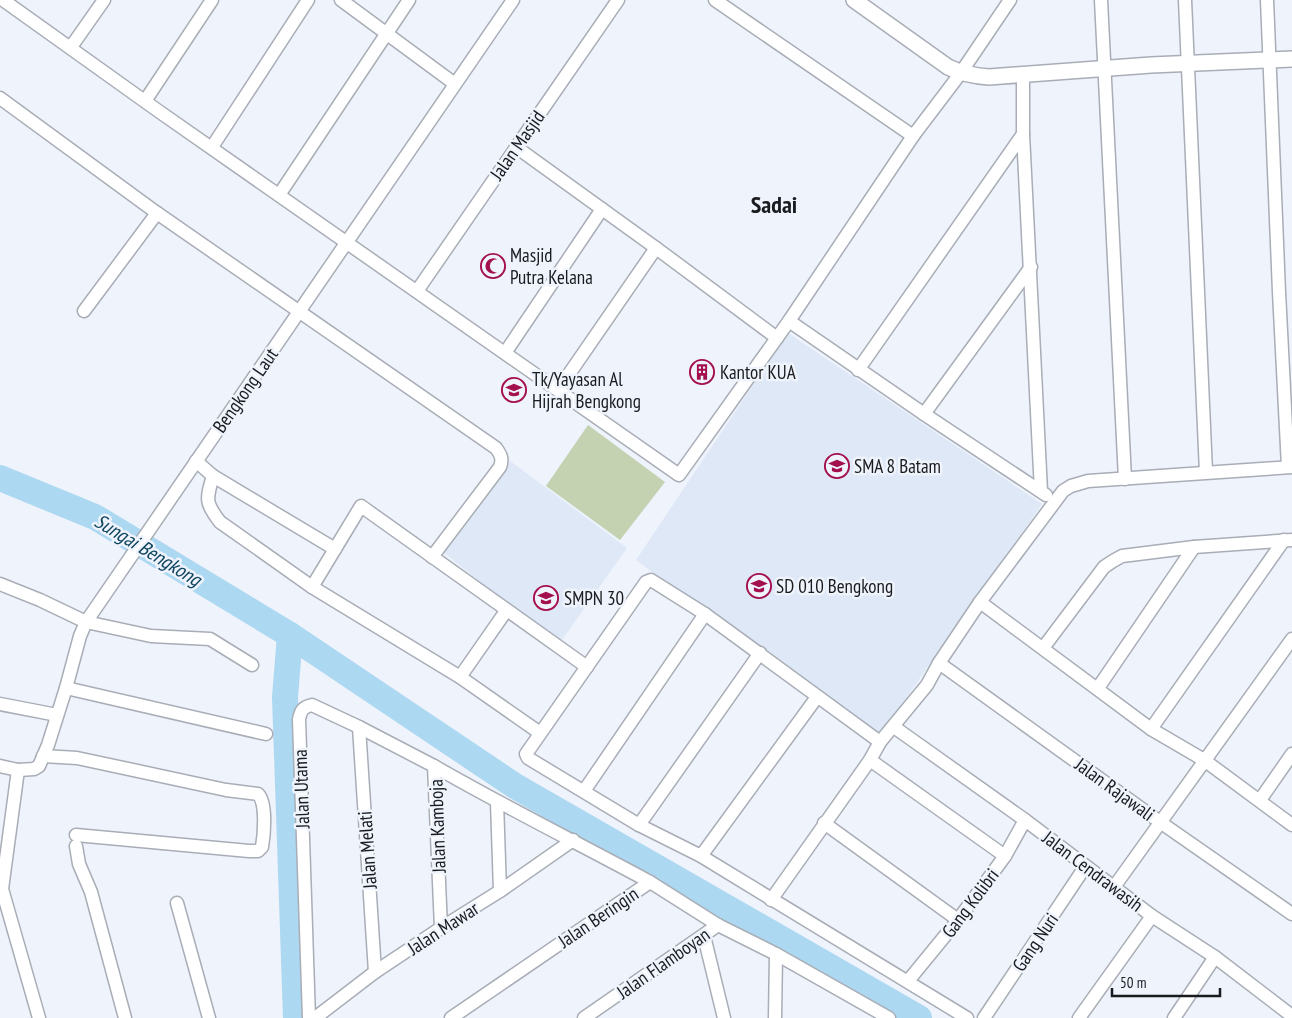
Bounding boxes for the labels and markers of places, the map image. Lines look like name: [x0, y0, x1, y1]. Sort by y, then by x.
place label: Masjid Putra Kelana: [510, 243, 593, 289]
mosque icon: Masjid Putra Kelana: [480, 253, 506, 279]
building icon: Kantor KUA: [689, 359, 715, 385]
place label: Kantor KUA: [720, 360, 796, 384]
place label: Tk/Yayasan Al Hijrah Bengkong: [532, 367, 641, 413]
school or university icon: Tk/Yayasan Al Hijrah Bengkong: [501, 377, 527, 403]
school or university icon: SMA 8 Batam: [824, 453, 850, 479]
place label: SMA 8 Batam: [854, 454, 941, 478]
school or university icon: SD 010 Bengkong: [746, 573, 772, 599]
place label: SD 010 Bengkong: [776, 574, 893, 598]
school or university icon: SMPN 30: [533, 585, 559, 611]
place label: SMPN 30: [564, 586, 624, 610]

